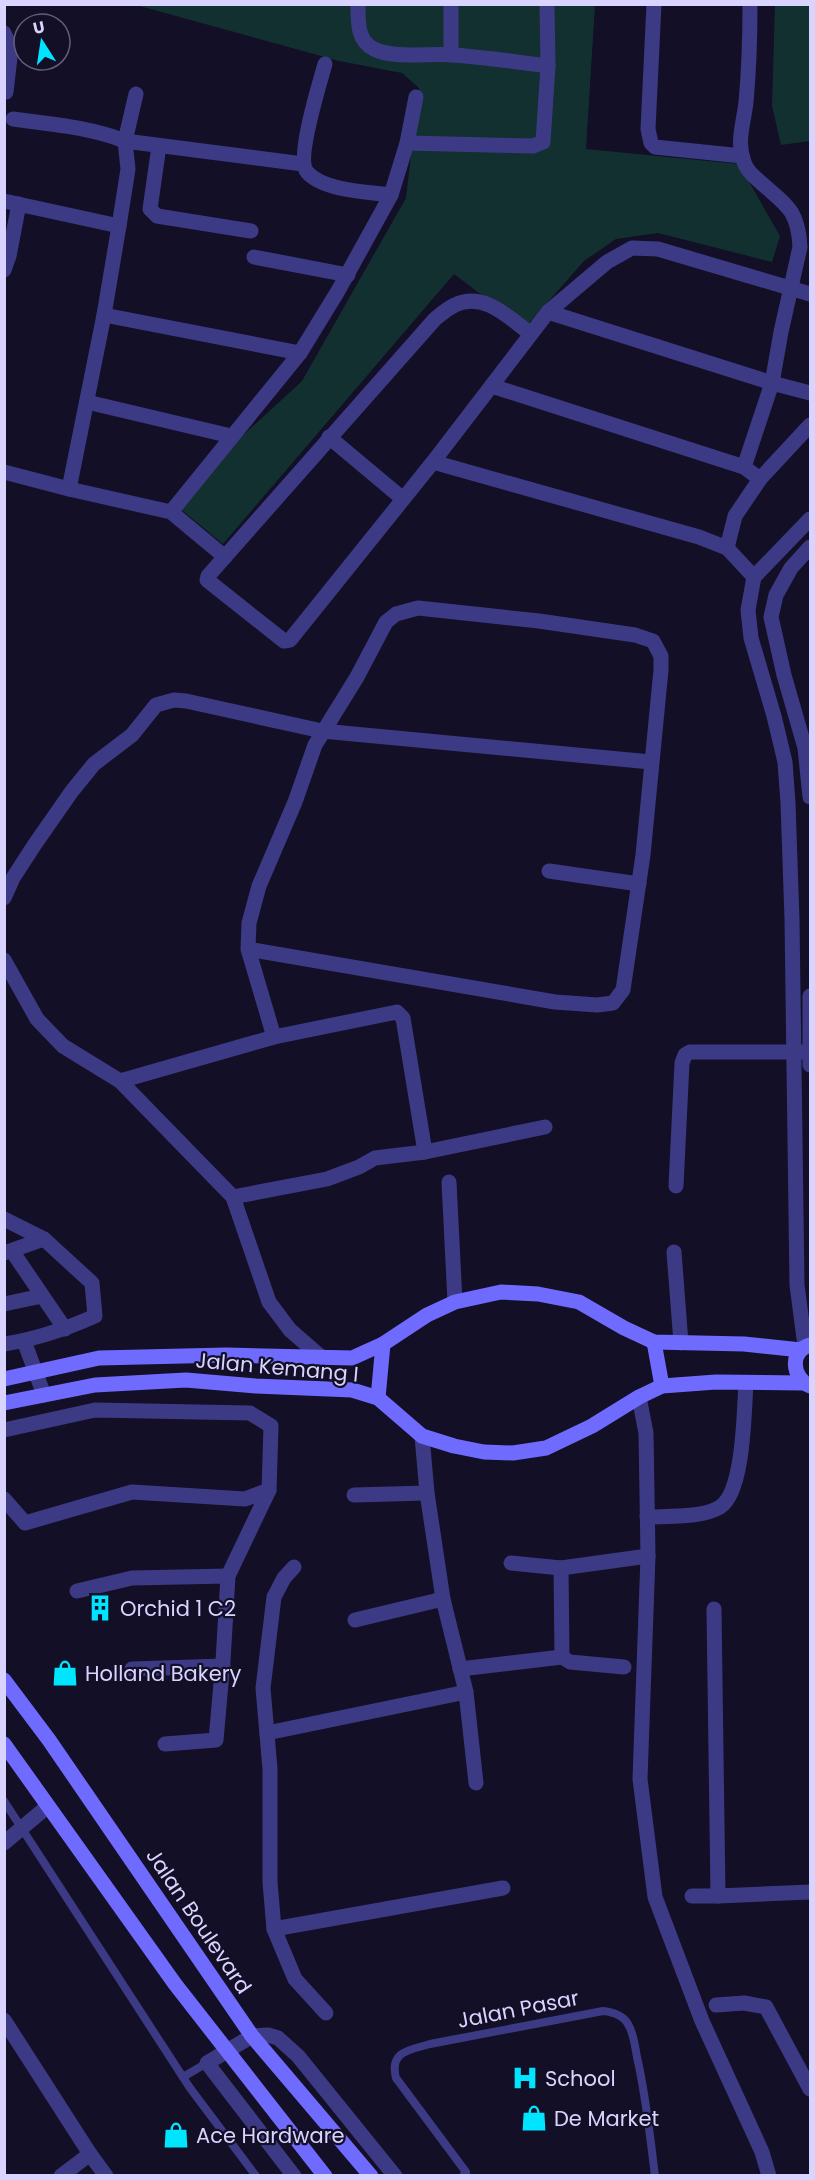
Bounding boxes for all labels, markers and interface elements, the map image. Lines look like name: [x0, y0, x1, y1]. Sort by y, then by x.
north arrow: [12, 12, 72, 72]
text: U: [31, 15, 47, 40]
street label: Jalan Kemang I: [194, 1345, 360, 1389]
building icon: Orchid 1 C2: [85, 1593, 115, 1623]
place label: Orchid 1 C2: [120, 1594, 236, 1623]
shop icon: Holland Bakery: [50, 1658, 80, 1688]
place label: Holland Bakery: [85, 1659, 241, 1688]
street label: Jalan Boulevard: [140, 1843, 258, 1999]
street label: Jalan Pasar: [455, 1983, 581, 2035]
hospital icon: School: [510, 2063, 540, 2093]
place label: School: [545, 2064, 616, 2093]
shop icon: De Market: [519, 2103, 549, 2133]
place label: De Market: [554, 2104, 659, 2133]
shop icon: Ace Hardware: [161, 2120, 191, 2150]
place label: Ace Hardware: [196, 2121, 345, 2150]

